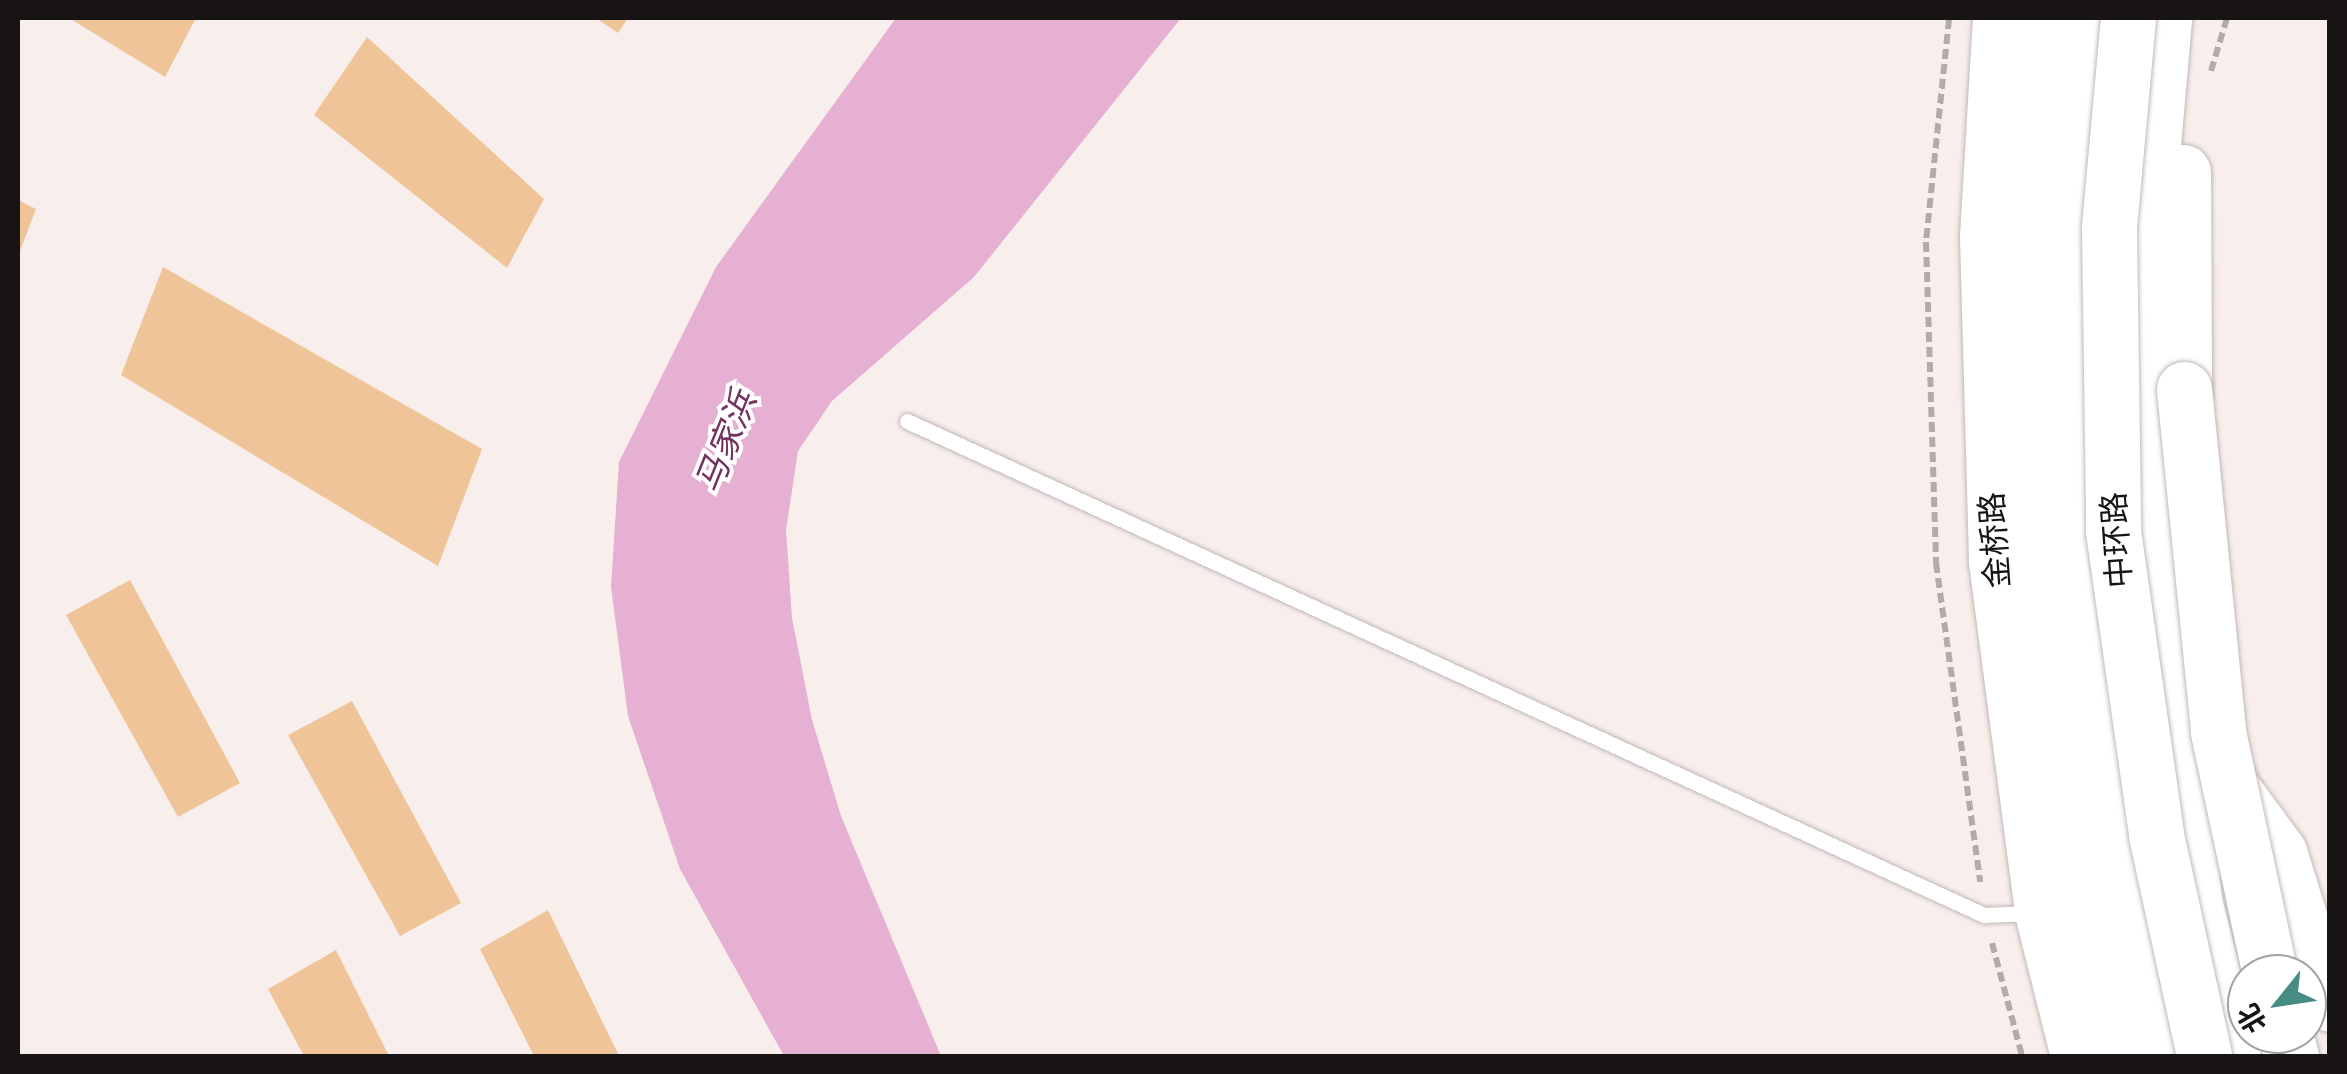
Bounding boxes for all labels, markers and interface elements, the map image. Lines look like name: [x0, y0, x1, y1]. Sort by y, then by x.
water label: 马家浜: [687, 385, 765, 499]
street label: 金桥路: [1972, 491, 2018, 589]
street label: 中环路: [2094, 491, 2140, 589]
north arrow: [2227, 954, 2327, 1054]
text: 北: [2228, 996, 2276, 1040]

